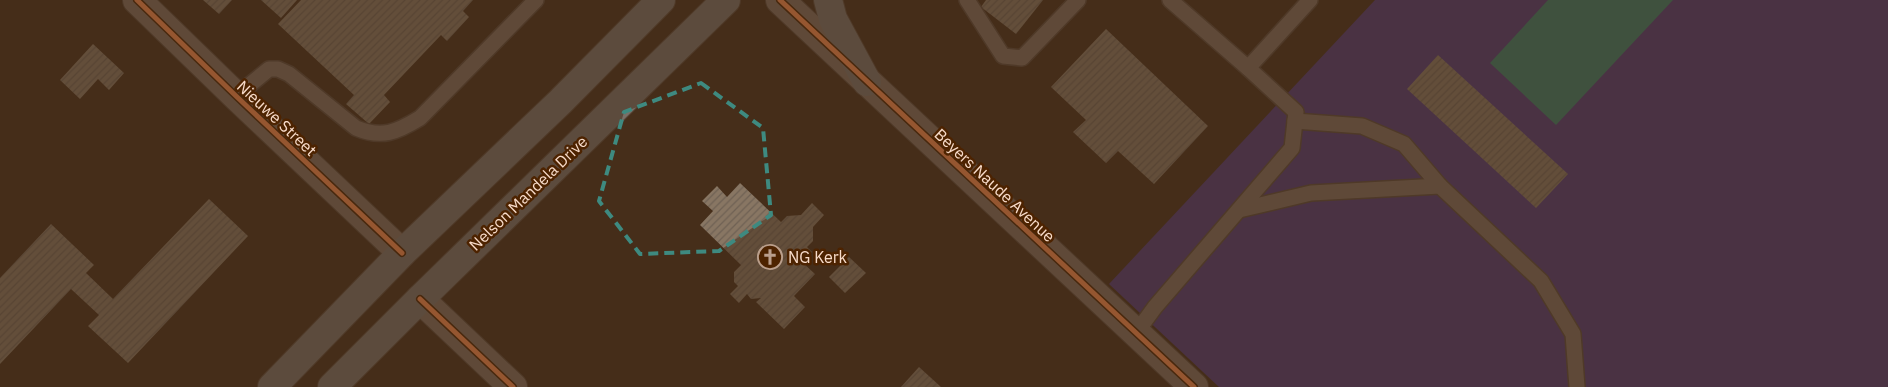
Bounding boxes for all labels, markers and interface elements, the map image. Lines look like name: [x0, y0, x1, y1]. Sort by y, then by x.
street label: Nieuwe Street: [233, 76, 321, 160]
street label: Beyers Naude Avenue: [931, 124, 1060, 246]
street label: Nelson Mandela Drive: [465, 131, 591, 255]
church icon: NG Kerk: [757, 244, 783, 270]
place label: NG Kerk: [788, 247, 848, 267]

